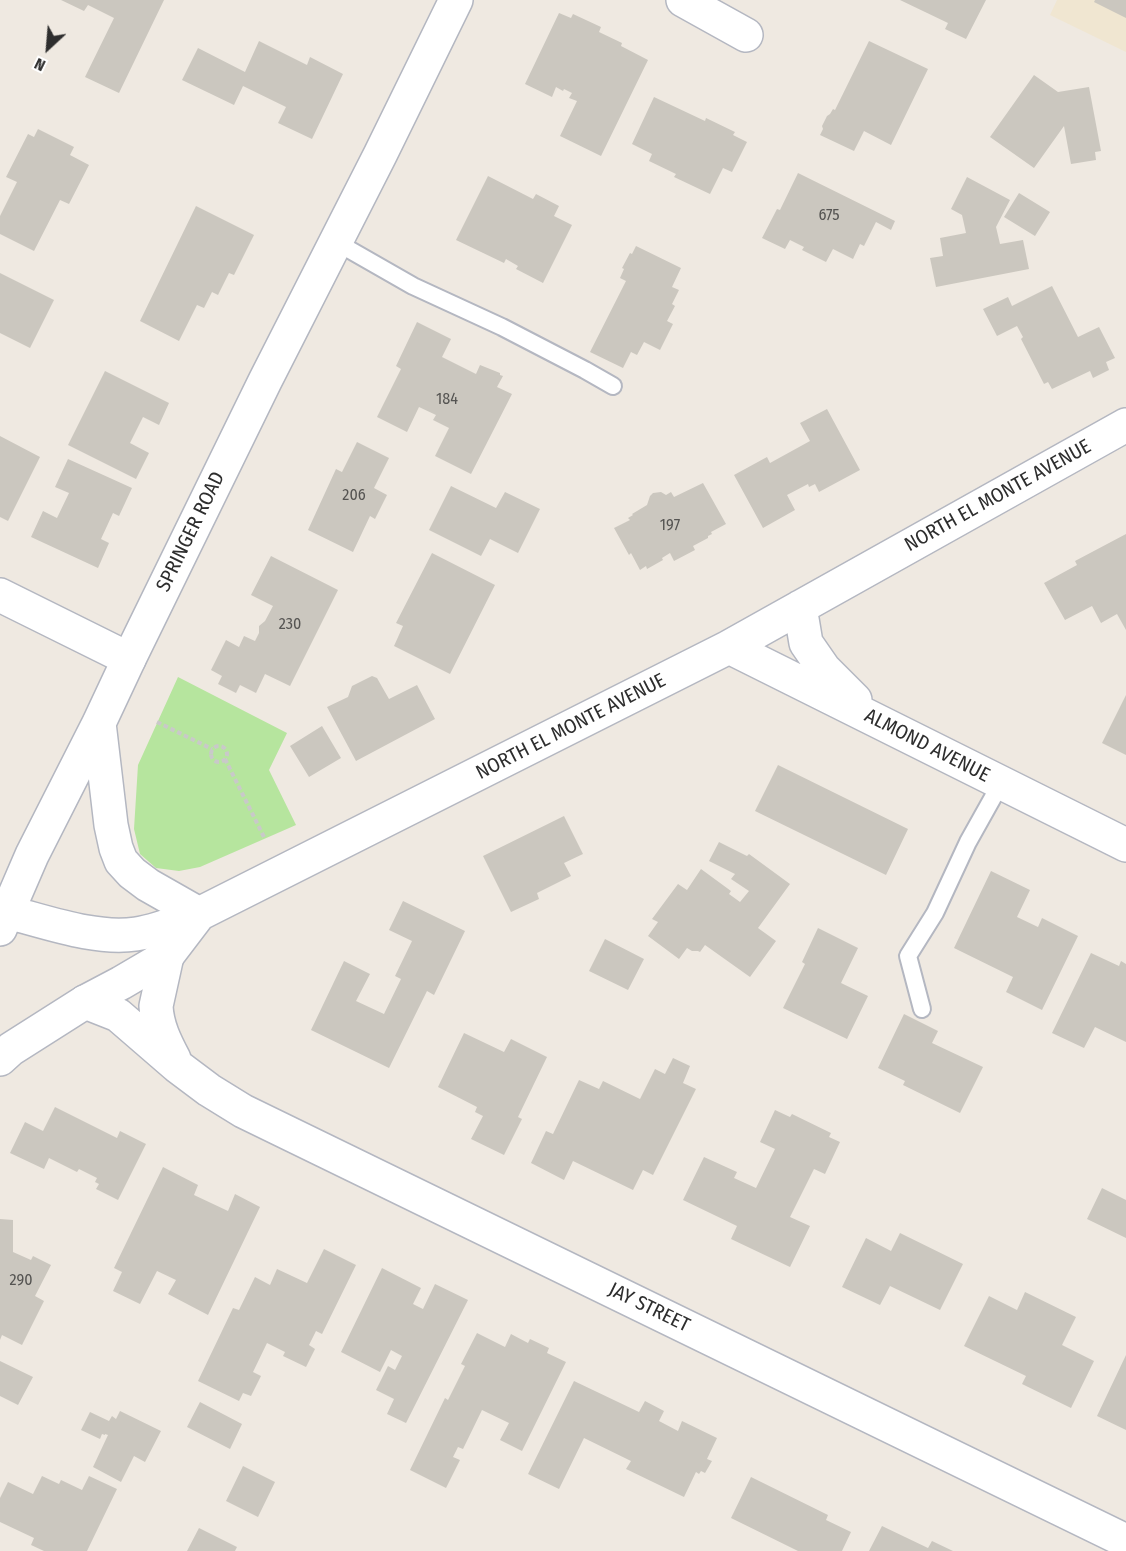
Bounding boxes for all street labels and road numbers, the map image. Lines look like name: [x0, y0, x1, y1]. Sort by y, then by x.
street label: NORTH EL MONTE AVENUE: [901, 435, 1095, 557]
street label: SPRINGER ROAD: [152, 468, 230, 596]
street label: NORTH EL MONTE AVENUE: [472, 669, 670, 785]
street label: ALMOND AVENUE: [860, 704, 994, 788]
street label: JAY STREET: [604, 1278, 694, 1338]

